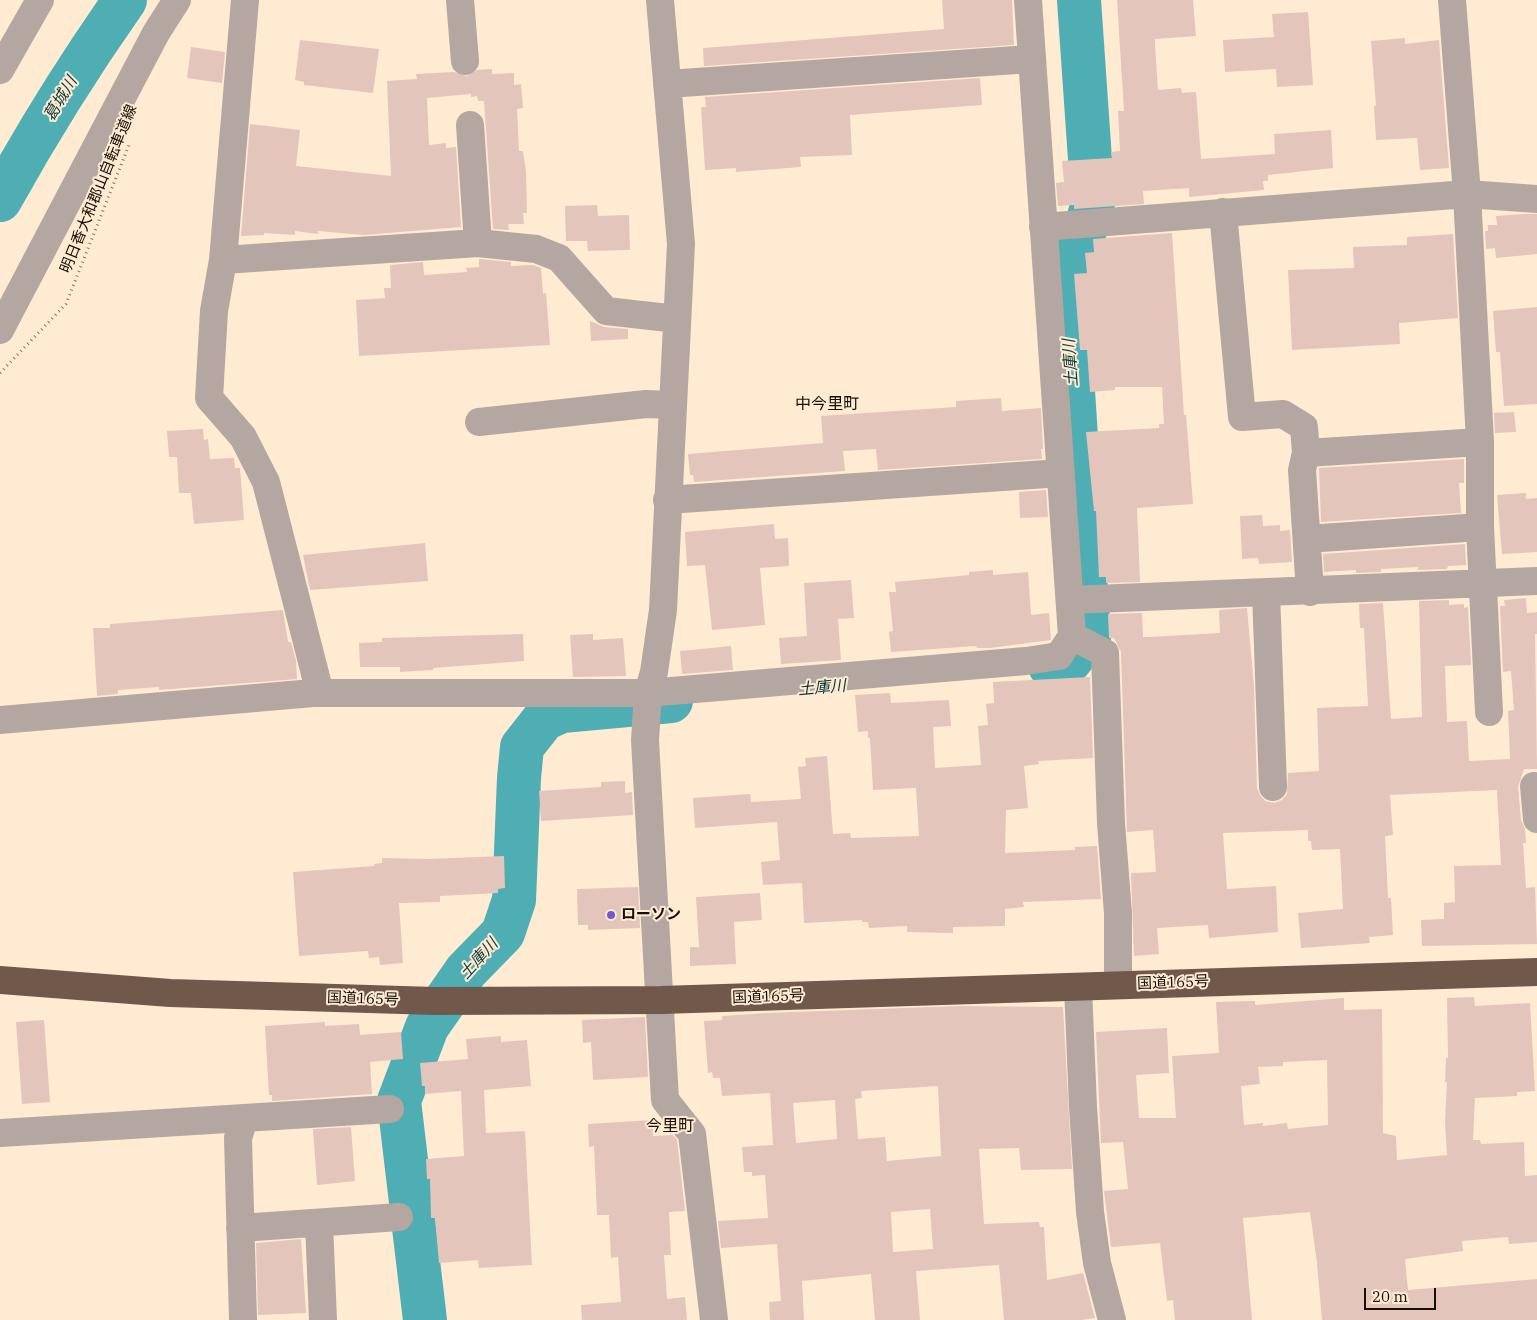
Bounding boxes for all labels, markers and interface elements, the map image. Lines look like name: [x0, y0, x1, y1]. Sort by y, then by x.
water label: 葛城川: [40, 73, 82, 125]
street label: 明日香大和郡山自転車道線: [57, 102, 141, 276]
water label: 土庫川: [1060, 338, 1082, 388]
district label: 中今里町: [795, 394, 859, 414]
water label: 土庫川: [797, 676, 847, 700]
place label: ローソン: [621, 906, 681, 924]
marker: ローソン: [605, 909, 617, 921]
water label: 土庫川: [456, 935, 502, 983]
street label: 国道165号: [1137, 973, 1209, 993]
street label: 国道165号: [732, 987, 804, 1007]
street label: 国道165号: [327, 989, 399, 1009]
district label: 今里町: [646, 1116, 694, 1136]
scale bar: [1367, 1278, 1440, 1310]
text: 20 m: [1372, 1287, 1408, 1306]

